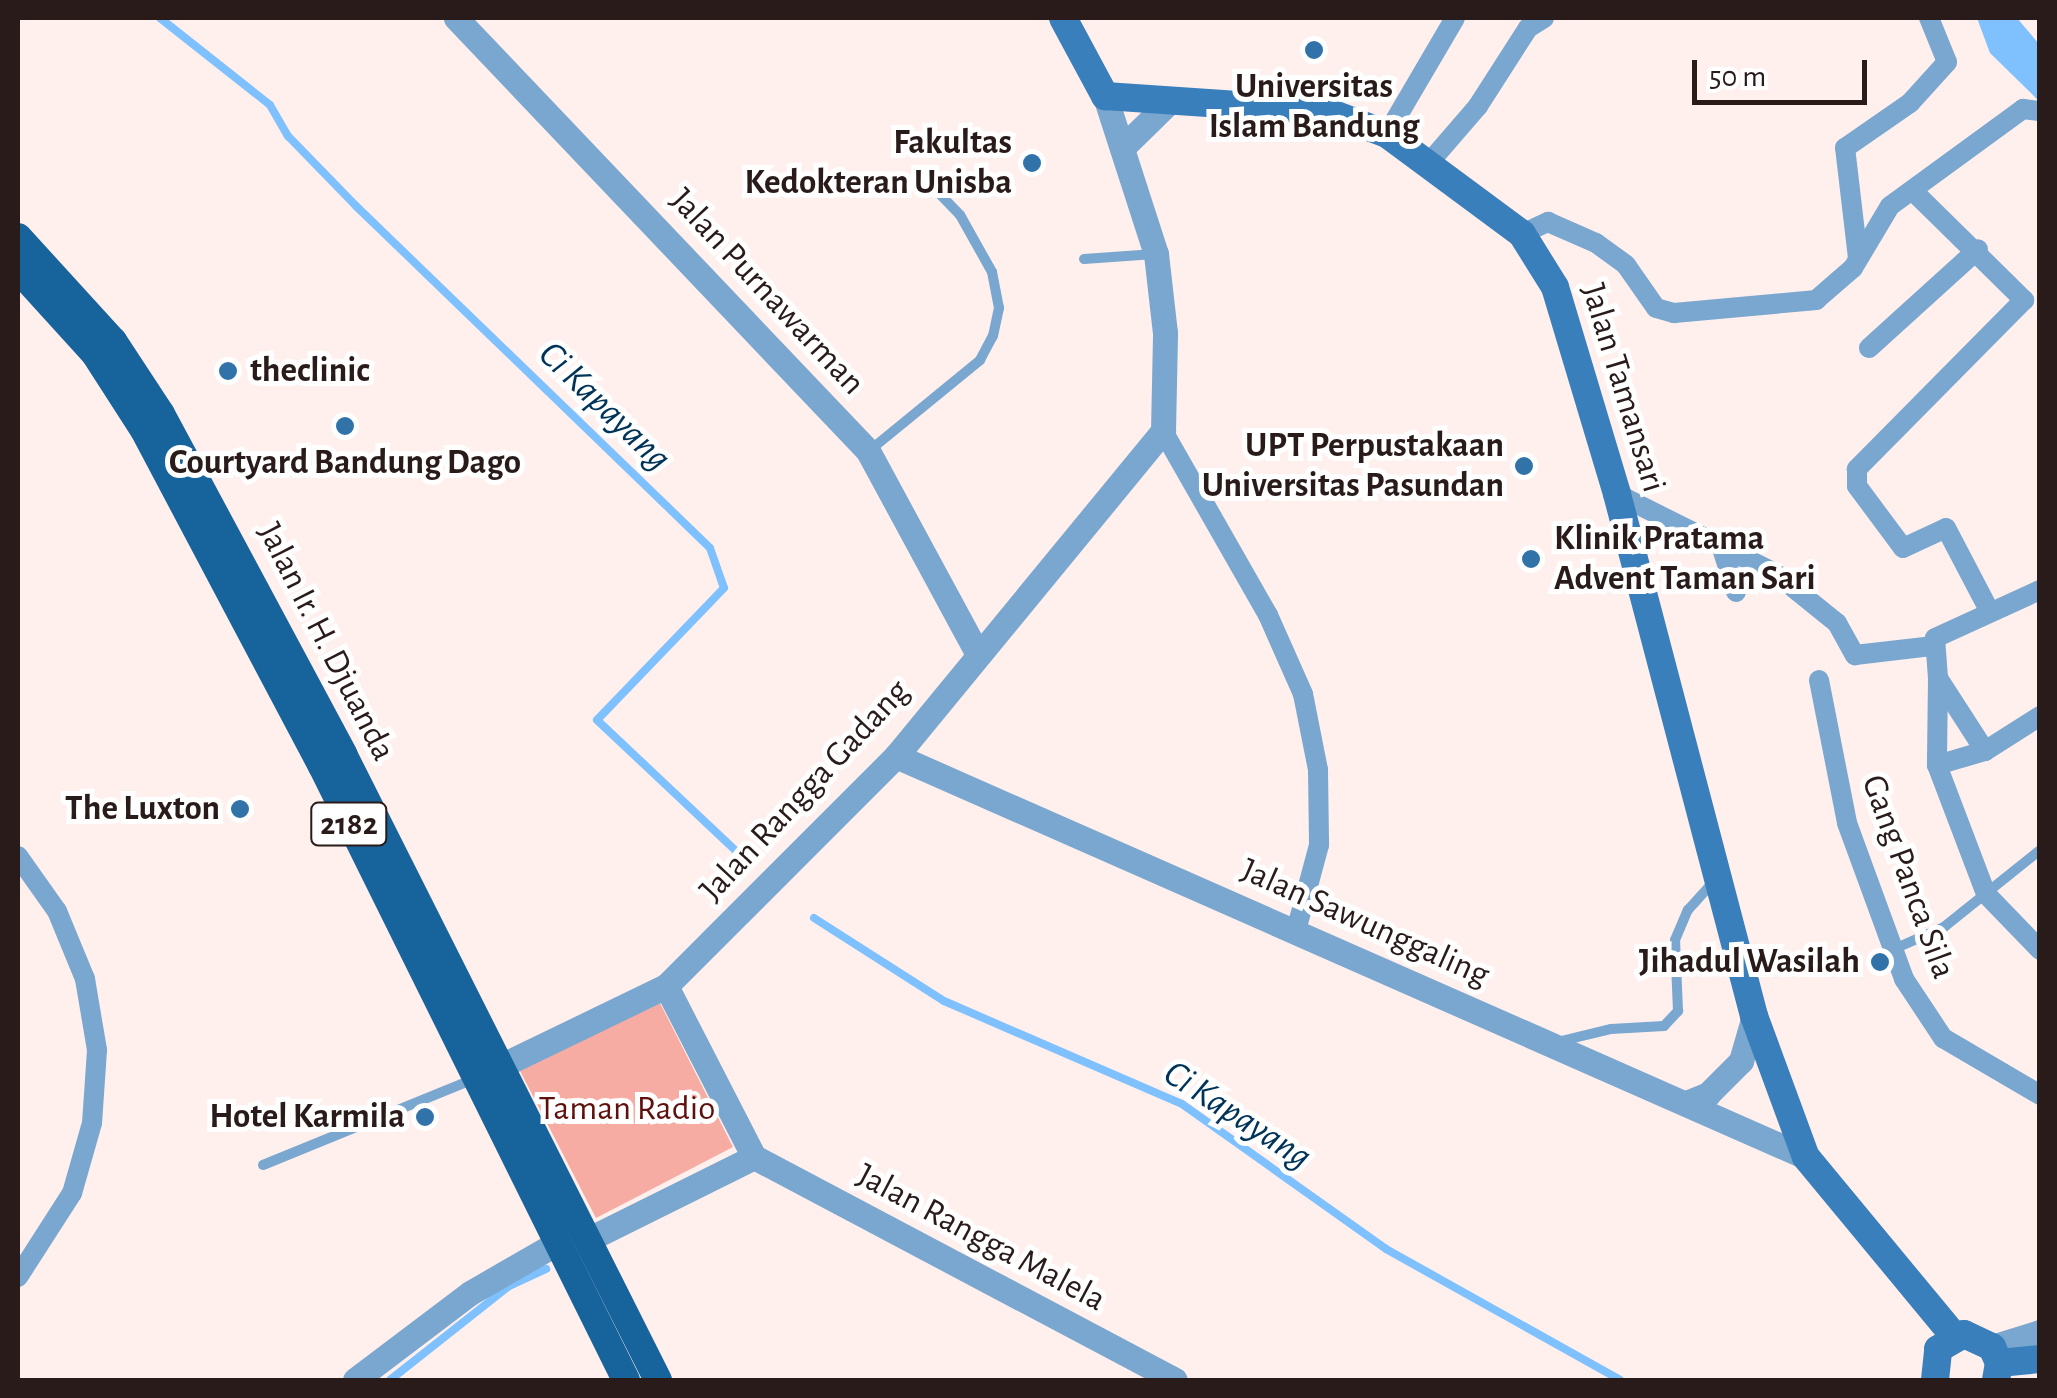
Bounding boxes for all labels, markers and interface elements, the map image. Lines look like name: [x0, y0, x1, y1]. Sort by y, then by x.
marker: Universitas Islam Bandung: [1303, 39, 1325, 61]
scale bar: [1697, 40, 1872, 102]
text: 50 m: [1709, 62, 1766, 92]
place label: Universitas Islam Bandung: [1209, 66, 1419, 148]
place label: Fakultas Kedokteran Unisba: [744, 122, 1012, 204]
marker: Fakultas Kedokteran Unisba: [1021, 152, 1043, 174]
street label: Jalan Purnawarman: [661, 180, 873, 404]
street label: Jalan Tamansari: [1571, 279, 1675, 497]
water label: Ci Kapayang: [528, 332, 680, 482]
place label: theclinic: [250, 350, 370, 392]
marker: theclinic: [215, 358, 241, 384]
marker: Courtyard Bandung Dago: [334, 415, 356, 437]
place label: UPT Perpustakaan Universitas Pasundan: [1202, 425, 1504, 507]
place label: Courtyard Bandung Dago: [169, 442, 521, 484]
marker: UPT Perpustakaan Universitas Pasundan: [1513, 455, 1535, 477]
street label: Jalan Ir. H. Djuanda: [248, 516, 404, 768]
place label: Klinik Pratama Advent Taman Sari: [1554, 518, 1816, 600]
marker: Klinik Pratama Advent Taman Sari: [1518, 546, 1544, 572]
street label: Jalan Rangga Gadang: [691, 671, 919, 911]
street label: Gang Panca Sila: [1852, 770, 1964, 984]
place label: The Luxton: [65, 788, 220, 830]
road number: 2182: [309, 797, 389, 851]
marker: The Luxton: [229, 798, 251, 820]
street label: Jalan Sawunggaling: [1234, 849, 1496, 997]
place label: Jihadul Wasilah: [1639, 941, 1860, 983]
marker: Jihadul Wasilah: [1869, 951, 1891, 973]
water label: Ci Kapayang: [1154, 1051, 1320, 1181]
park label: Taman Radio: [539, 1088, 715, 1130]
place label: Hotel Karmila: [209, 1096, 405, 1138]
marker: Hotel Karmila: [414, 1106, 436, 1128]
street label: Jalan Rangga Malela: [849, 1155, 1113, 1321]

